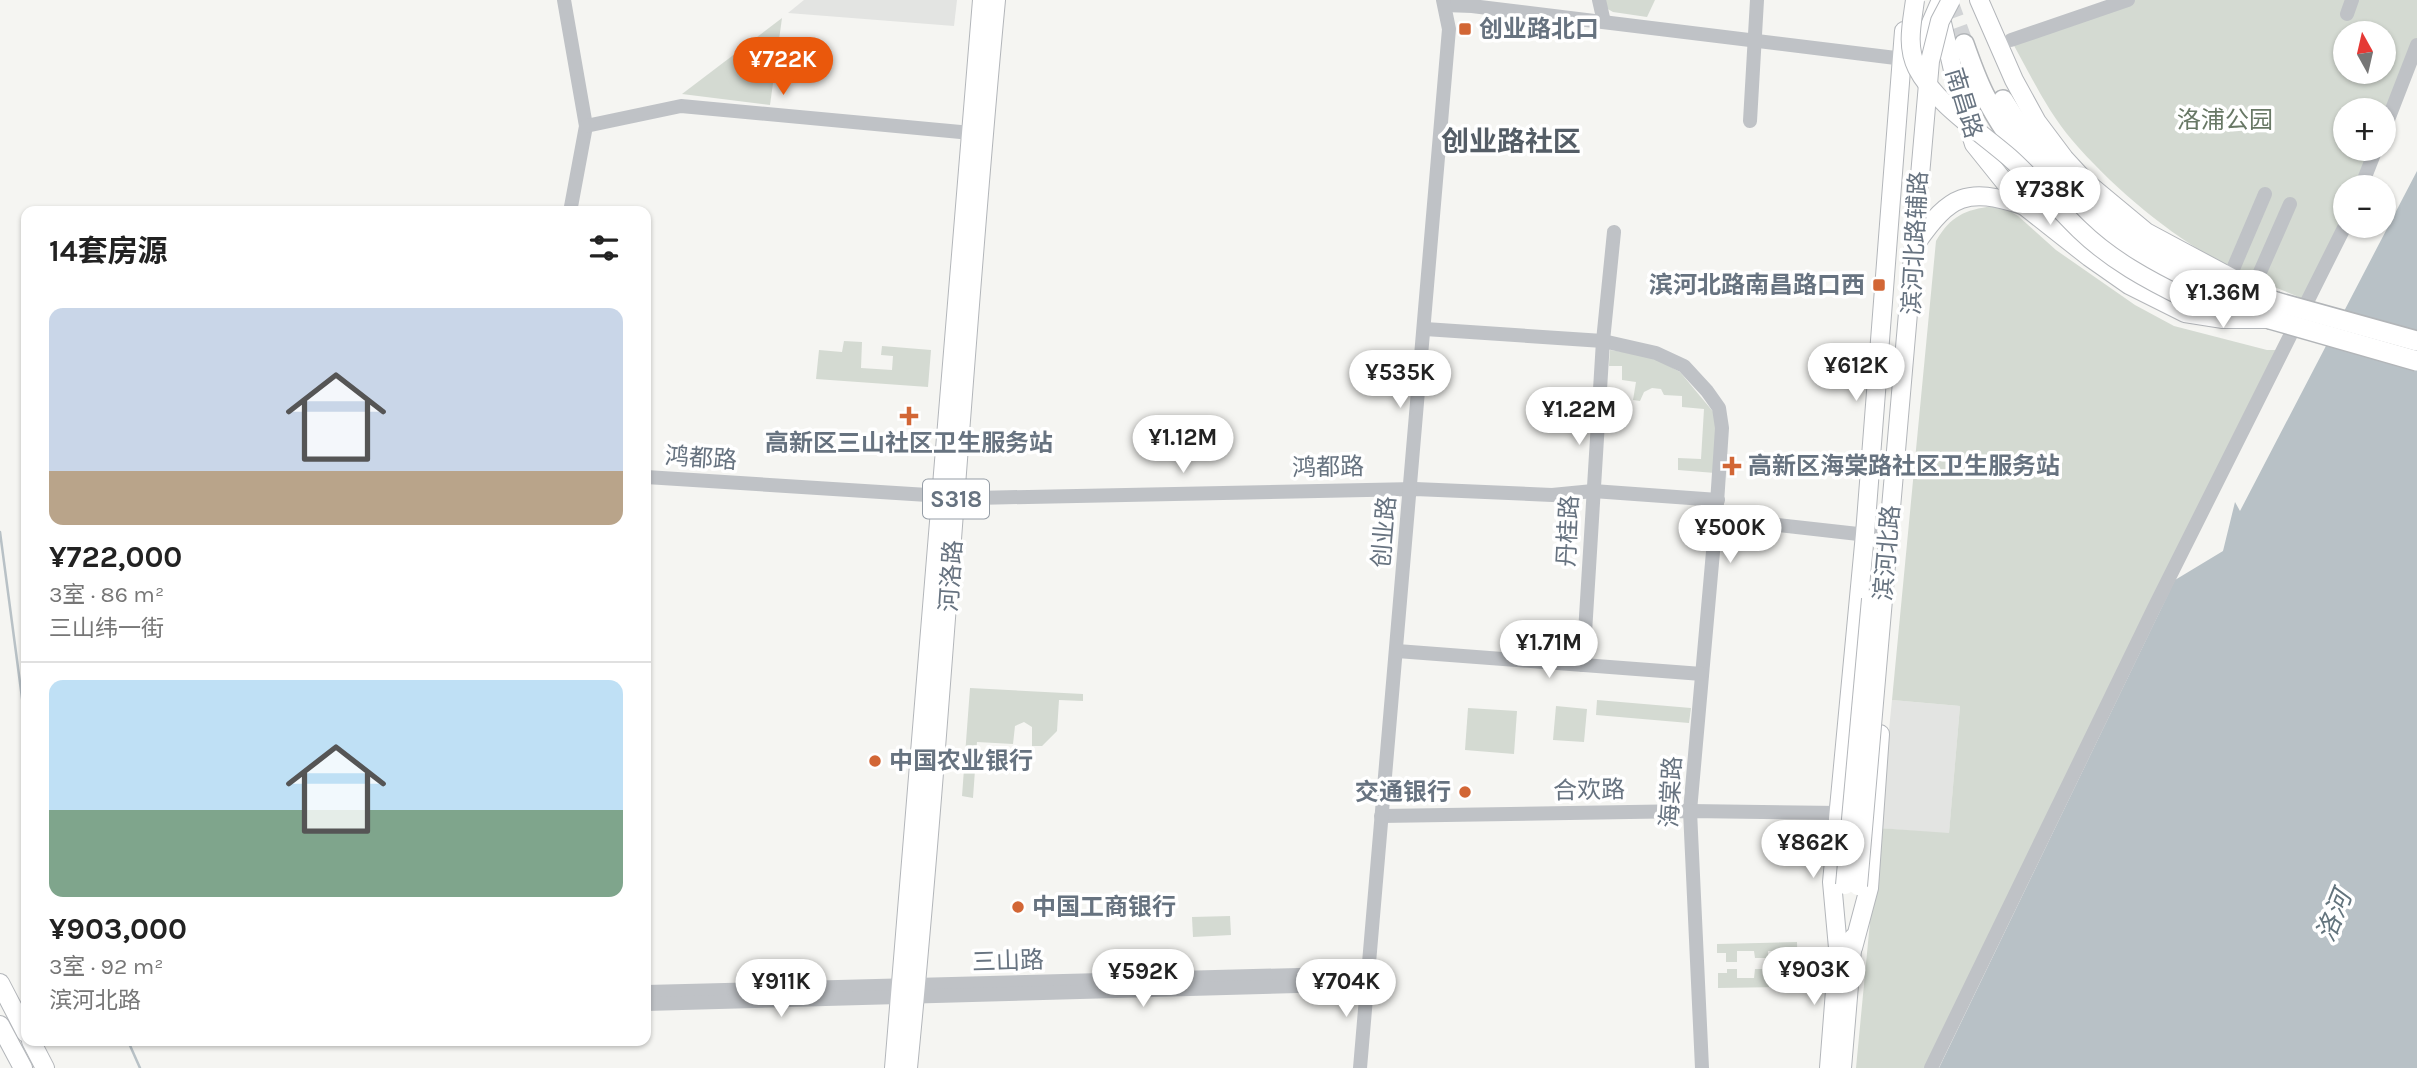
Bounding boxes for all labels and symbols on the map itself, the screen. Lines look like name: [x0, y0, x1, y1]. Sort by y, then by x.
place label: 创业路北口: [1479, 15, 1599, 43]
marker: 创业路北口: [1457, 21, 1473, 37]
north arrow: [2333, 21, 2396, 84]
pin: ¥722K: [734, 38, 832, 97]
street label: 南昌路: [1940, 64, 1988, 142]
park label: 洛浦公园: [2177, 106, 2273, 134]
district label: 创业路社区: [1441, 125, 1581, 158]
pin: ¥738K: [2001, 168, 2099, 227]
street label: 滨河北路辅路: [1897, 170, 1933, 316]
pin: ¥1.36M: [2166, 270, 2280, 330]
place label: 滨河北路南昌路口西: [1649, 271, 1865, 299]
marker: 滨河北路南昌路口西: [1871, 277, 1887, 293]
pin: ¥612K: [1807, 344, 1905, 403]
pin: ¥535K: [1351, 350, 1449, 410]
pin: ¥1.22M: [1522, 388, 1636, 447]
marker: 高新区三山社区卫生服务站: [899, 406, 919, 426]
pin: ¥1.12M: [1126, 416, 1240, 475]
place label: 高新区三山社区卫生服务站: [765, 429, 1053, 457]
street label: 鸿都路: [664, 442, 738, 474]
street label: 鸿都路: [1292, 452, 1364, 482]
place label: 高新区海棠路社区卫生服务站: [1748, 452, 2060, 480]
marker: 高新区海棠路社区卫生服务站: [1722, 456, 1742, 476]
road number: S318: [923, 480, 989, 519]
street label: 丹桂路: [1552, 494, 1584, 568]
street label: 创业路: [1367, 495, 1401, 569]
street label: 滨河北路: [1869, 504, 1905, 602]
pin: ¥500K: [1681, 505, 1779, 565]
street label: 河洛路: [935, 539, 967, 613]
pin: ¥1.71M: [1492, 620, 1606, 680]
place label: 中国农业银行: [889, 747, 1033, 775]
marker: 中国农业银行: [867, 753, 883, 769]
street label: 海棠路: [1655, 755, 1687, 829]
street label: 合欢路: [1553, 775, 1625, 805]
place label: 交通银行: [1355, 778, 1451, 806]
marker: 交通银行: [1457, 784, 1473, 800]
pin: ¥862K: [1764, 820, 1862, 880]
water label: 洛河: [2310, 881, 2360, 946]
place label: 中国工商银行: [1032, 893, 1176, 921]
marker: 中国工商银行: [1010, 899, 1026, 915]
street label: 三山路: [972, 946, 1044, 976]
pin: ¥903K: [1765, 948, 1863, 1007]
pin: ¥592K: [1094, 950, 1192, 1009]
pin: ¥911K: [732, 960, 830, 1019]
pin: ¥704K: [1297, 960, 1395, 1019]

